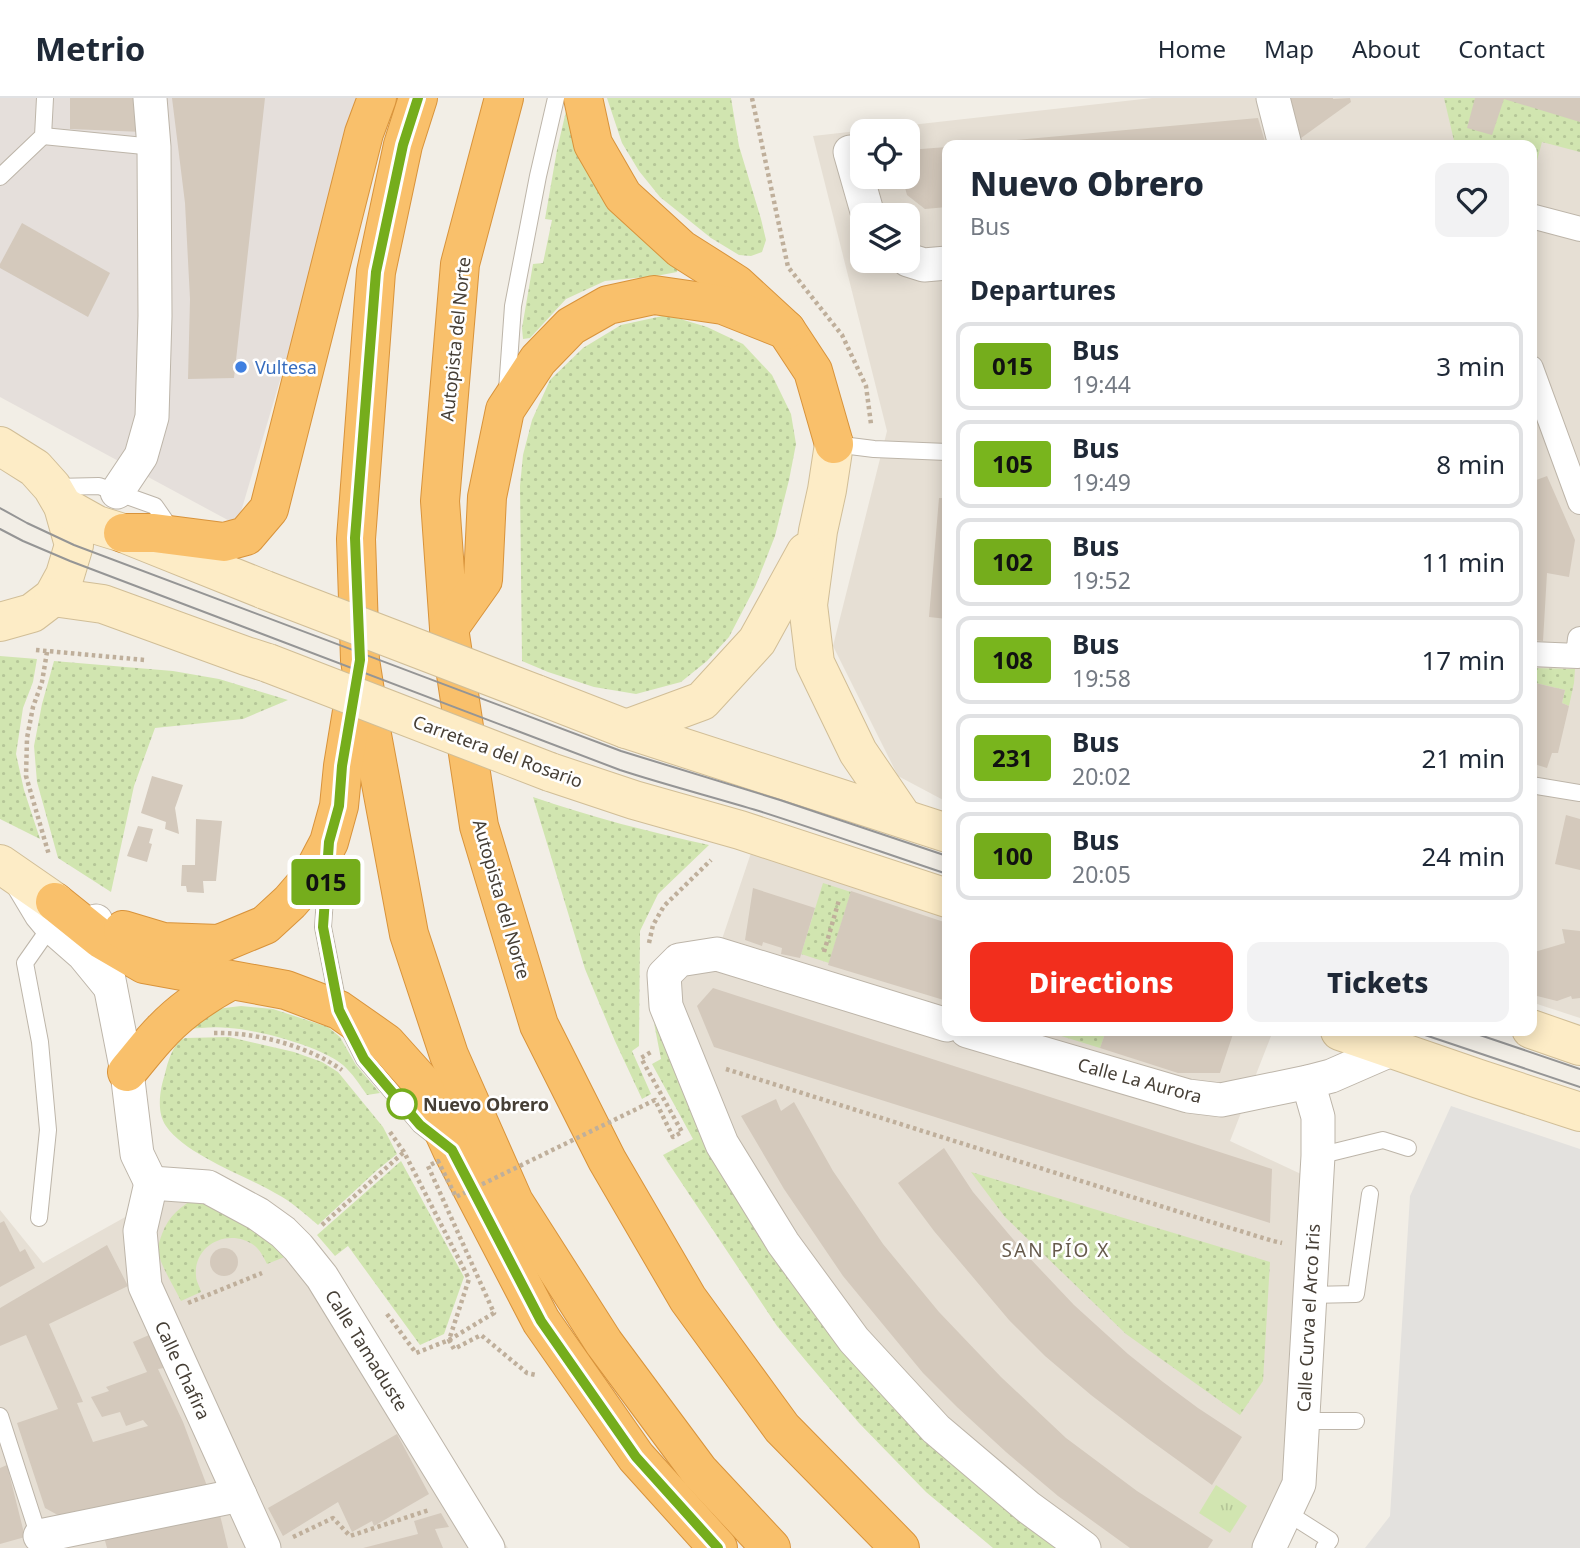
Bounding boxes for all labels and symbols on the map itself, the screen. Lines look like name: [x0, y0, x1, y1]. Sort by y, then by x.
street label: Autopista del Norte: [434, 256, 476, 422]
place label: Vultesa: [255, 355, 317, 379]
marker: Vultesa: [233, 359, 249, 375]
street label: Carretera del Rosario: [410, 709, 586, 793]
street label: Autopista del Norte: [468, 816, 536, 982]
line badge: 015: [286, 859, 366, 905]
street label: Calle La Aurora: [1075, 1052, 1205, 1108]
marker: Nuevo Obrero: [387, 1089, 417, 1119]
place label: Nuevo Obrero: [423, 1092, 549, 1116]
street label: Calle Curva el Arco Iris: [1291, 1223, 1325, 1413]
district label: SAN PÍO X: [1002, 1237, 1110, 1263]
street label: Calle Tamaduste: [320, 1285, 414, 1415]
street label: Calle Chafira: [150, 1317, 216, 1423]

